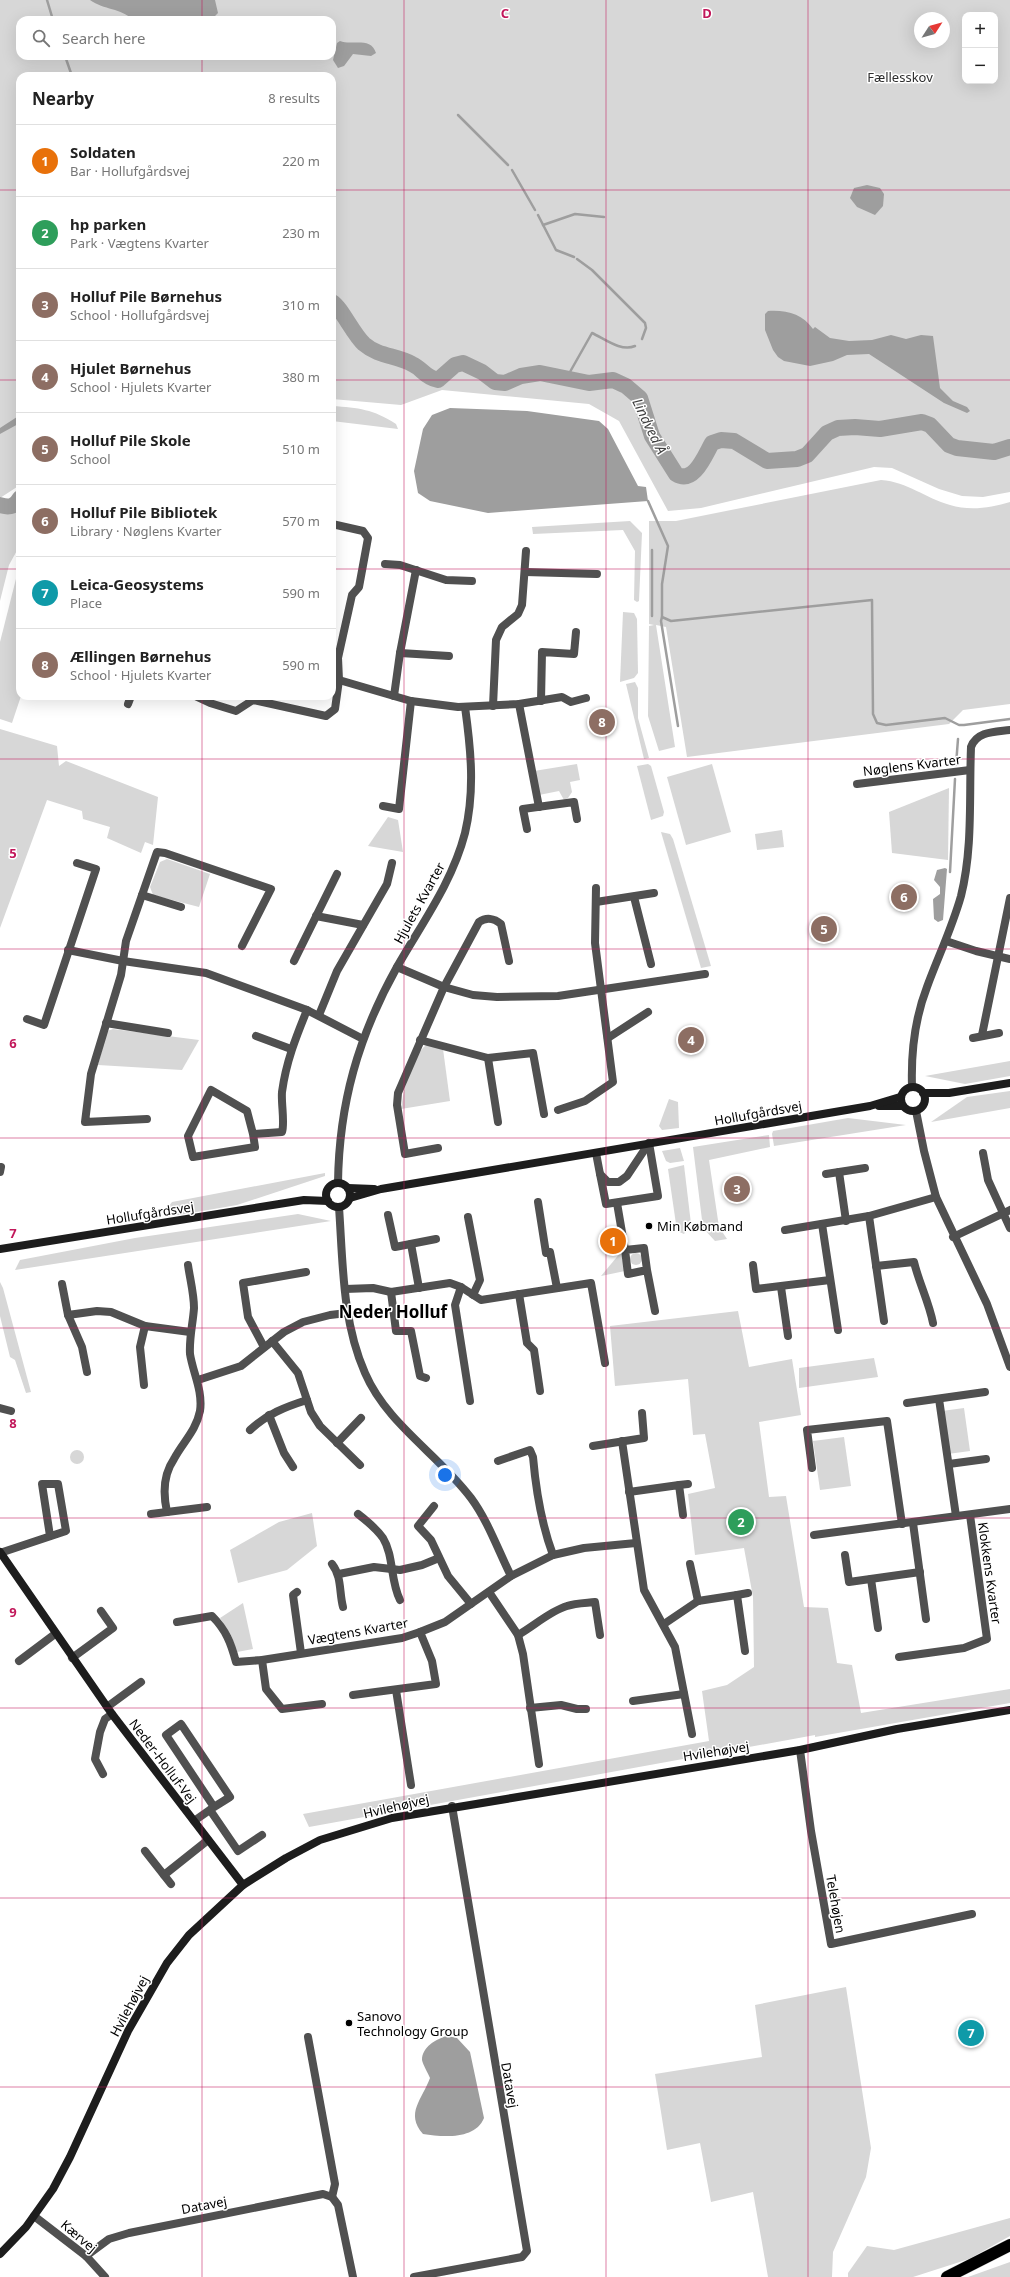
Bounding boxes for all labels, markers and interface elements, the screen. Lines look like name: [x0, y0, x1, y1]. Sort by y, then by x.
text: C: [501, 4, 509, 22]
text: D: [702, 4, 712, 22]
north arrow: [914, 12, 950, 48]
map controls: [962, 12, 998, 84]
button: +: [962, 12, 998, 48]
search box: [16, 16, 336, 60]
icon: search: [30, 27, 52, 49]
text: Search here: [62, 28, 145, 48]
button: −: [962, 48, 998, 84]
park label: Fællesskov: [867, 68, 933, 86]
text: Nearby: [32, 87, 94, 110]
text: 8 results: [268, 89, 320, 107]
text: Soldaten: [70, 142, 136, 162]
text: 1: [41, 152, 49, 170]
text: 220 m: [282, 152, 320, 170]
text: Bar · Hollufgårdsvej: [70, 162, 190, 180]
text: hp parken: [70, 214, 146, 234]
text: 2: [41, 224, 49, 242]
text: 230 m: [282, 224, 320, 242]
text: Park · Vægtens Kvarter: [70, 234, 209, 252]
text: Holluf Pile Børnehus: [70, 286, 222, 306]
text: 3: [41, 296, 49, 314]
text: 310 m: [282, 296, 320, 314]
text: School · Hollufgårdsvej: [70, 306, 209, 324]
text: Hjulet Børnehus: [70, 358, 191, 378]
text: 4: [41, 368, 49, 386]
text: 380 m: [282, 368, 320, 386]
text: School · Hjulets Kvarter: [70, 378, 211, 396]
water label: Lindved Å: [628, 395, 672, 457]
text: Holluf Pile Skole: [70, 430, 191, 450]
text: 5: [41, 440, 49, 458]
text: 510 m: [282, 440, 320, 458]
text: School: [70, 450, 111, 468]
text: Holluf Pile Bibliotek: [70, 502, 217, 522]
text: 6: [41, 512, 49, 530]
text: 570 m: [282, 512, 320, 530]
text: Library · Nøglens Kvarter: [70, 522, 222, 540]
text: Leica-Geosystems: [70, 574, 204, 594]
text: 7: [41, 584, 49, 602]
text: 590 m: [282, 584, 320, 602]
text: Place: [70, 594, 102, 612]
text: Ællingen Børnehus: [70, 646, 211, 666]
text: 8: [41, 656, 49, 674]
text: 590 m: [282, 656, 320, 674]
text: School · Hjulets Kvarter: [70, 666, 211, 684]
pin: 8: [589, 707, 615, 737]
street label: Nøglens Kvarter: [862, 750, 963, 780]
text: 5: [9, 844, 17, 862]
street label: Hjulets Kvarter: [389, 858, 449, 947]
pin: 6: [891, 882, 917, 912]
pin: 5: [811, 914, 837, 944]
pin: 4: [678, 1025, 704, 1055]
text: 6: [9, 1034, 17, 1052]
street label: Hollufgårdsvej: [713, 1096, 803, 1130]
pin: 3: [724, 1174, 750, 1204]
street label: Hollufgårdsvej: [105, 1197, 195, 1229]
place label: Min Købmand: [657, 1217, 743, 1235]
marker: Min Købmand: [644, 1221, 654, 1231]
text: 7: [9, 1224, 17, 1242]
pin: 1: [600, 1226, 626, 1256]
district label: Neder Holluf: [339, 1300, 449, 1323]
text: 8: [9, 1414, 17, 1432]
your location: [435, 1465, 455, 1485]
pin: 2: [728, 1507, 754, 1537]
street label: Klokkens Kvarter: [974, 1521, 1006, 1626]
text: 9: [9, 1603, 17, 1621]
street label: Vægtens Kvarter: [307, 1613, 410, 1649]
street label: Neder-Holluf-Vej: [125, 1715, 201, 1807]
street label: Hvilehøjvej: [682, 1737, 750, 1765]
street label: Hvilehøjvej: [361, 1790, 431, 1822]
street label: Telehøjen: [822, 1873, 850, 1935]
street label: Hvilehøjvej: [105, 1972, 153, 2040]
place label: Sanovo Technology Group: [357, 2007, 469, 2040]
marker: Sanovo Technology Group: [344, 2018, 354, 2028]
pin: 7: [958, 2018, 984, 2048]
street label: Datavej: [497, 2061, 523, 2109]
street label: Datavej: [180, 2192, 228, 2218]
street label: Kærvej: [57, 2216, 101, 2256]

